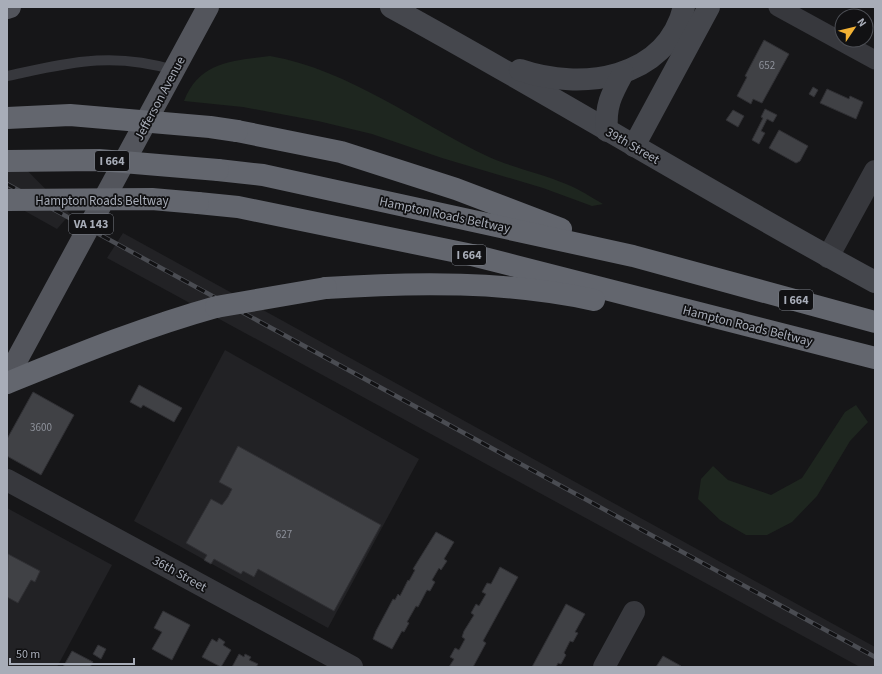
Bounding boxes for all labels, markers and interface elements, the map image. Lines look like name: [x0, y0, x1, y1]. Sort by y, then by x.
north arrow: [834, 8, 874, 48]
text: N: [854, 15, 870, 30]
street label: Jefferson Avenue: [130, 53, 190, 144]
house number: 652: [759, 58, 775, 73]
street label: 39th Street: [602, 123, 663, 169]
road number: I 664: [95, 151, 129, 171]
street label: Hampton Roads Beltway: [35, 192, 169, 210]
street label: Hampton Roads Beltway: [378, 192, 512, 238]
road number: VA 143: [69, 214, 113, 234]
road number: I 664: [452, 245, 486, 265]
road number: I 664: [779, 290, 813, 310]
street label: Hampton Roads Beltway: [681, 301, 815, 351]
house number: 3600: [30, 420, 52, 435]
house number: 627: [276, 527, 292, 542]
street label: 36th Street: [149, 552, 210, 596]
scale bar: [10, 640, 134, 666]
text: 50 m: [16, 646, 40, 663]

